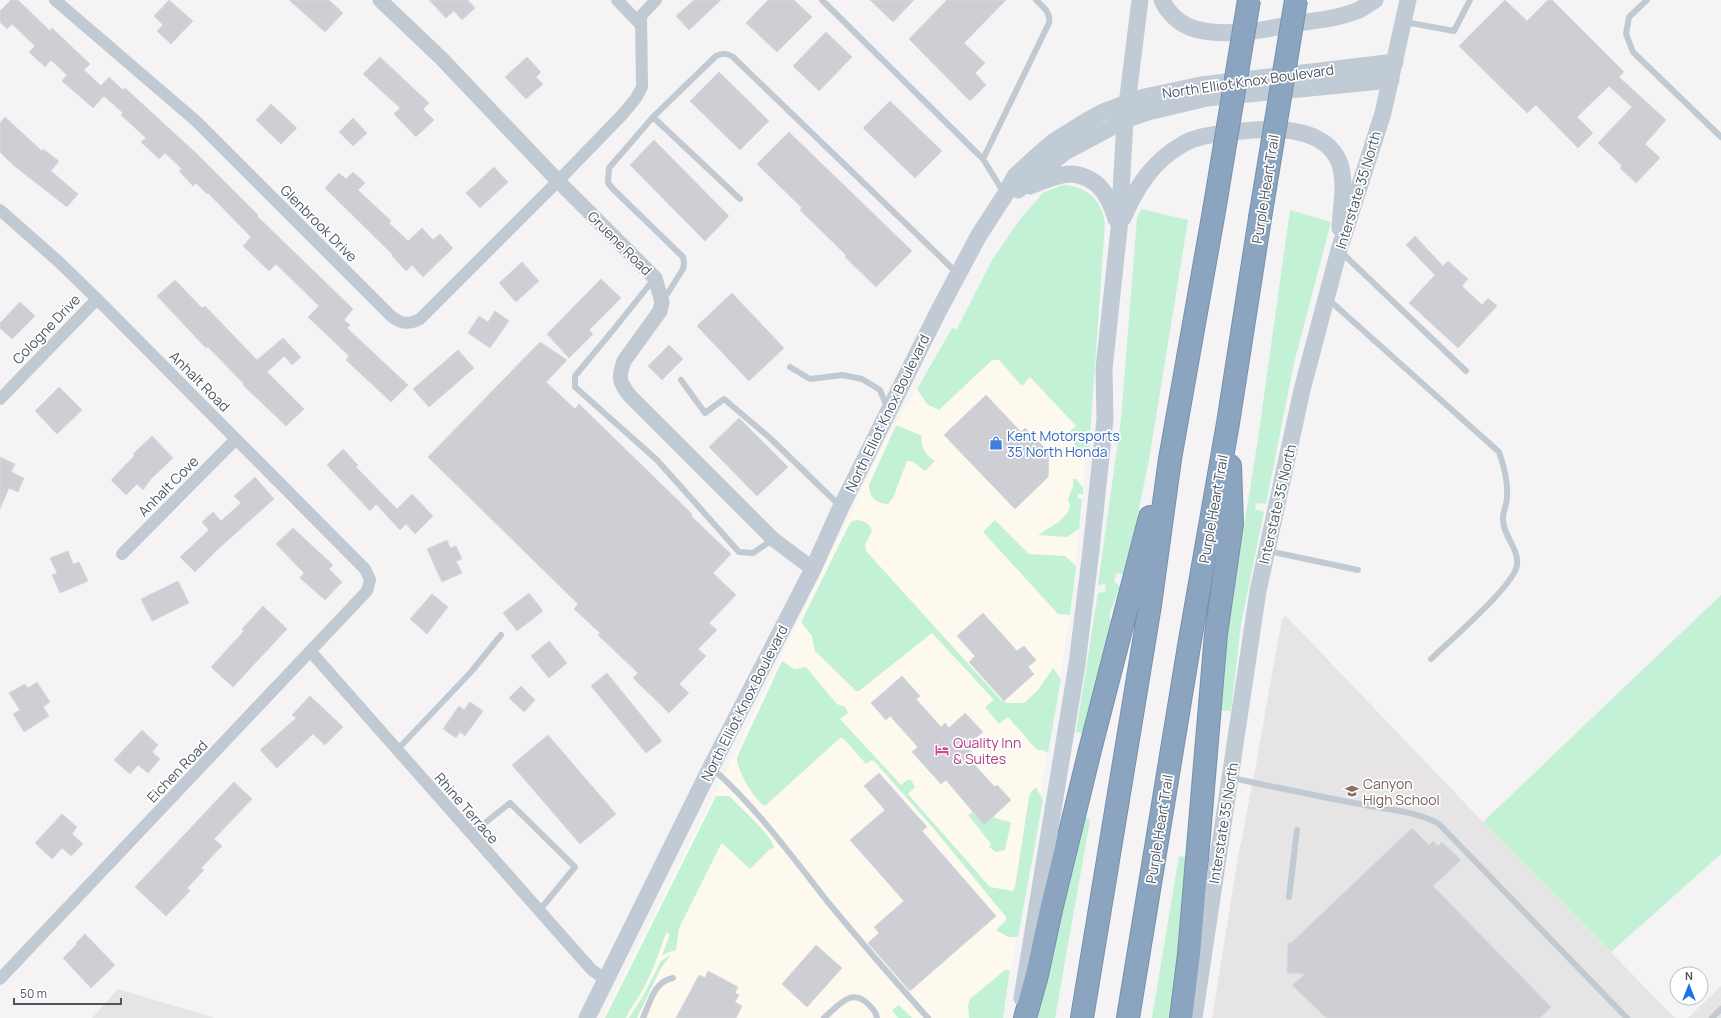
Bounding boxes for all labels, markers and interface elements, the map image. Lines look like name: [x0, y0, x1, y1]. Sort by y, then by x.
street label: North Elliot Knox Boulevard: [1161, 60, 1335, 102]
street label: Interstate 35 North: [1331, 129, 1385, 251]
street label: Purple Heart Trail: [1247, 133, 1283, 245]
street label: Glenbrook Drive: [276, 180, 362, 266]
street label: Gruene Road: [584, 207, 656, 279]
street label: Cologne Drive: [8, 290, 84, 368]
street label: North Elliot Knox Boulevard: [841, 331, 933, 495]
street label: Anhalt Road: [166, 347, 234, 415]
place label: Kent Motorsports 35 North Honda: [1007, 426, 1120, 461]
shop icon: Kent Motorsports 35 North Honda: [988, 435, 1004, 451]
street label: Interstate 35 North: [1254, 442, 1300, 566]
street label: Anhalt Cove: [134, 452, 202, 520]
street label: Purple Heart Trail: [1194, 453, 1232, 565]
street label: North Elliot Knox Boulevard: [696, 622, 792, 784]
place label: Quality Inn & Suites: [953, 733, 1021, 768]
street label: Eichen Road: [143, 736, 211, 806]
hotel icon: Quality Inn & Suites: [934, 742, 950, 758]
street label: Interstate 35 North: [1204, 761, 1242, 885]
street label: Rhine Terrace: [431, 768, 503, 848]
street label: Purple Heart Trail: [1141, 773, 1177, 885]
place label: Canyon High School: [1363, 774, 1440, 809]
school or university icon: Canyon High School: [1344, 783, 1360, 799]
north arrow: [1669, 966, 1709, 1006]
text: N: [1685, 968, 1693, 983]
scale bar: [14, 980, 121, 1006]
text: 50 m: [20, 985, 47, 1002]

